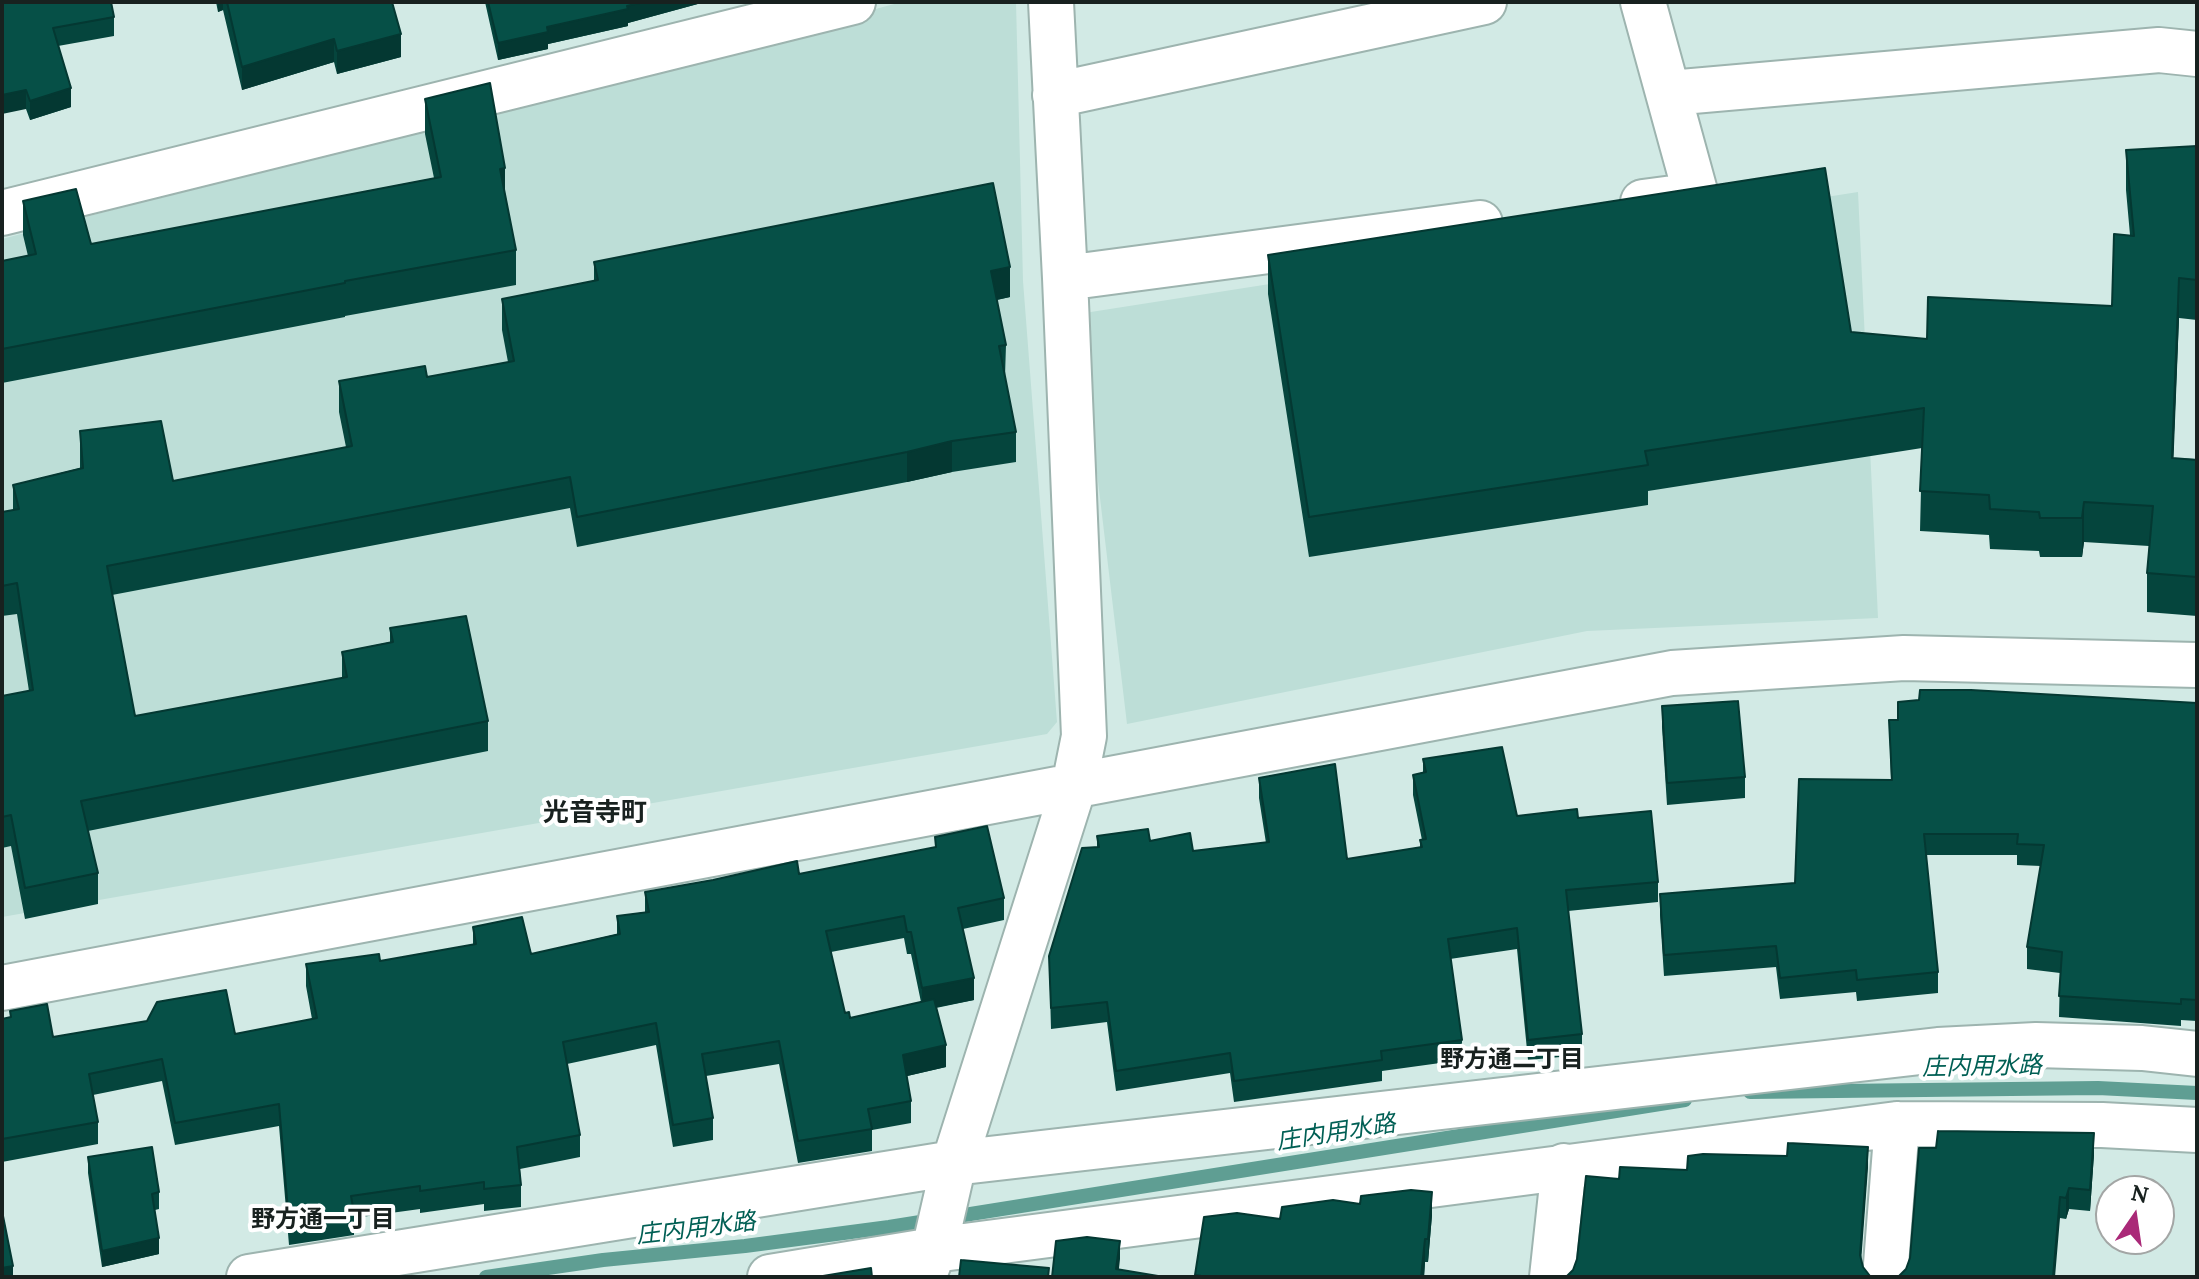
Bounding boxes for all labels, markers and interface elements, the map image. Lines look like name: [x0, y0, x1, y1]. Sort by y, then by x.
district label: 光音寺町: [543, 798, 647, 830]
district label: 野方通二丁目: [1440, 1046, 1584, 1074]
water label: 庄内用水路: [1922, 1052, 2042, 1082]
water label: 庄内用水路: [1274, 1109, 1398, 1157]
north arrow: [2095, 1175, 2175, 1255]
text: N: [2129, 1178, 2151, 1209]
district label: 野方通一丁目: [251, 1206, 395, 1234]
water label: 庄内用水路: [635, 1207, 757, 1251]

